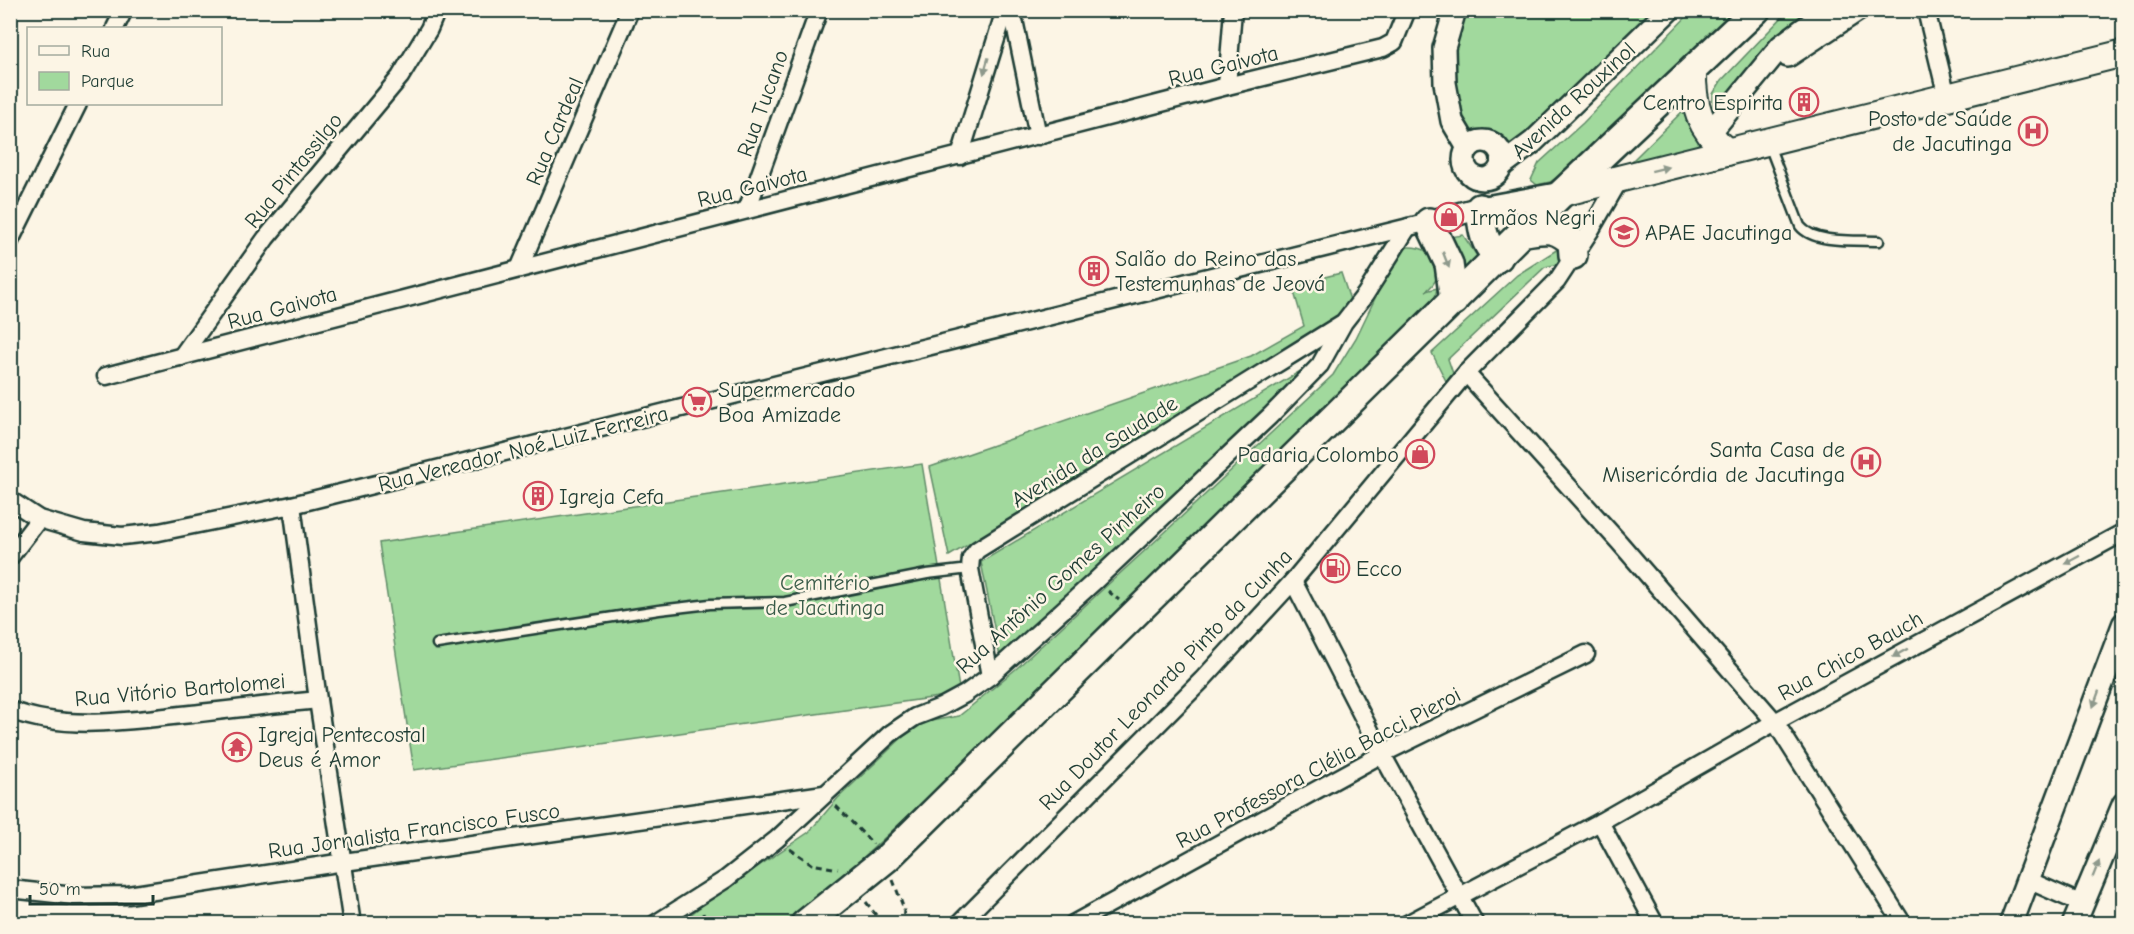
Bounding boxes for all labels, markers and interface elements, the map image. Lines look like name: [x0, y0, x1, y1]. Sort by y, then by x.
legend: [27, 27, 222, 105]
street label: Avenida Rouxinol: [1506, 37, 1641, 165]
street label: Rua Gaivota: [1166, 40, 1281, 92]
text: Rua: [81, 41, 110, 62]
street label: Rua Tucano: [732, 46, 794, 160]
one-way arrow: [981, 57, 990, 75]
text: Parque: [81, 71, 134, 92]
street label: Rua Cardeal: [521, 73, 589, 189]
building icon: Centro Espirita: [1788, 86, 1820, 118]
place label: Centro Espirita: [1643, 90, 1783, 116]
place label: Posto de Saúde de Jacutinga: [1868, 106, 2012, 157]
street label: Rua Pintassilgo: [239, 108, 348, 234]
hospital icon: Posto de Saúde de Jacutinga: [2017, 115, 2049, 147]
street label: Rua Gaivota: [695, 161, 810, 213]
one-way arrow: [1651, 164, 1669, 173]
shop icon: Irmãos Negri: [1433, 201, 1465, 233]
place label: Irmãos Negri: [1470, 205, 1596, 231]
school or university icon: APAE Jacutinga: [1608, 216, 1640, 248]
place label: APAE Jacutinga: [1645, 220, 1792, 246]
place label: Salão do Reino das Testemunhas de Jeová: [1115, 246, 1325, 297]
one-way arrow: [1442, 251, 1452, 269]
building icon: Salão do Reino das Testemunhas de Jeová: [1078, 255, 1110, 287]
street label: Rua Gaivota: [225, 281, 340, 335]
place label: Supermercado Boa Amizade: [718, 377, 855, 428]
supermarket icon: Supermercado Boa Amizade: [681, 386, 713, 418]
street label: Avenida da Saudade: [1007, 390, 1182, 513]
street label: Rua Vereador Noé Luiz Ferreira: [375, 400, 671, 498]
place label: Santa Casa de Misericórdia de Jacutinga: [1602, 437, 1845, 488]
shop icon: Padaria Colombo: [1404, 438, 1436, 470]
place label: Padaria Colombo: [1238, 442, 1399, 468]
hospital icon: Santa Casa de Misericórdia de Jacutinga: [1850, 446, 1882, 478]
street label: Rua Antônio Gomes Pinheiro: [951, 478, 1170, 679]
building icon: Igreja Cefa: [522, 480, 554, 512]
place label: Igreja Cefa: [559, 484, 664, 510]
street label: Rua Doutor Leonardo Pinto da Cunha: [1034, 544, 1298, 816]
fuel station icon: Ecco: [1319, 552, 1351, 584]
one-way arrow: [2063, 555, 2080, 565]
place label: Ecco: [1356, 556, 1402, 582]
park label: Cemitério de Jacutinga: [765, 570, 885, 621]
street label: Rua Chico Bauch: [1774, 605, 1927, 706]
one-way arrow: [1892, 648, 1909, 658]
street label: Rua Vitório Bartolomei: [74, 668, 287, 712]
street label: Rua Professora Clélia Bacci Pieroi: [1172, 682, 1465, 854]
one-way arrow: [2090, 690, 2100, 708]
place label: Igreja Pentecostal Deus é Amor: [258, 722, 426, 773]
temple icon: Igreja Pentecostal Deus é Amor: [221, 731, 253, 763]
street label: Rua Jornalista Francisco Fusco: [267, 798, 562, 864]
one-way arrow: [2091, 860, 2101, 878]
scale bar: [30, 868, 153, 906]
text: 50 m: [39, 879, 81, 900]

